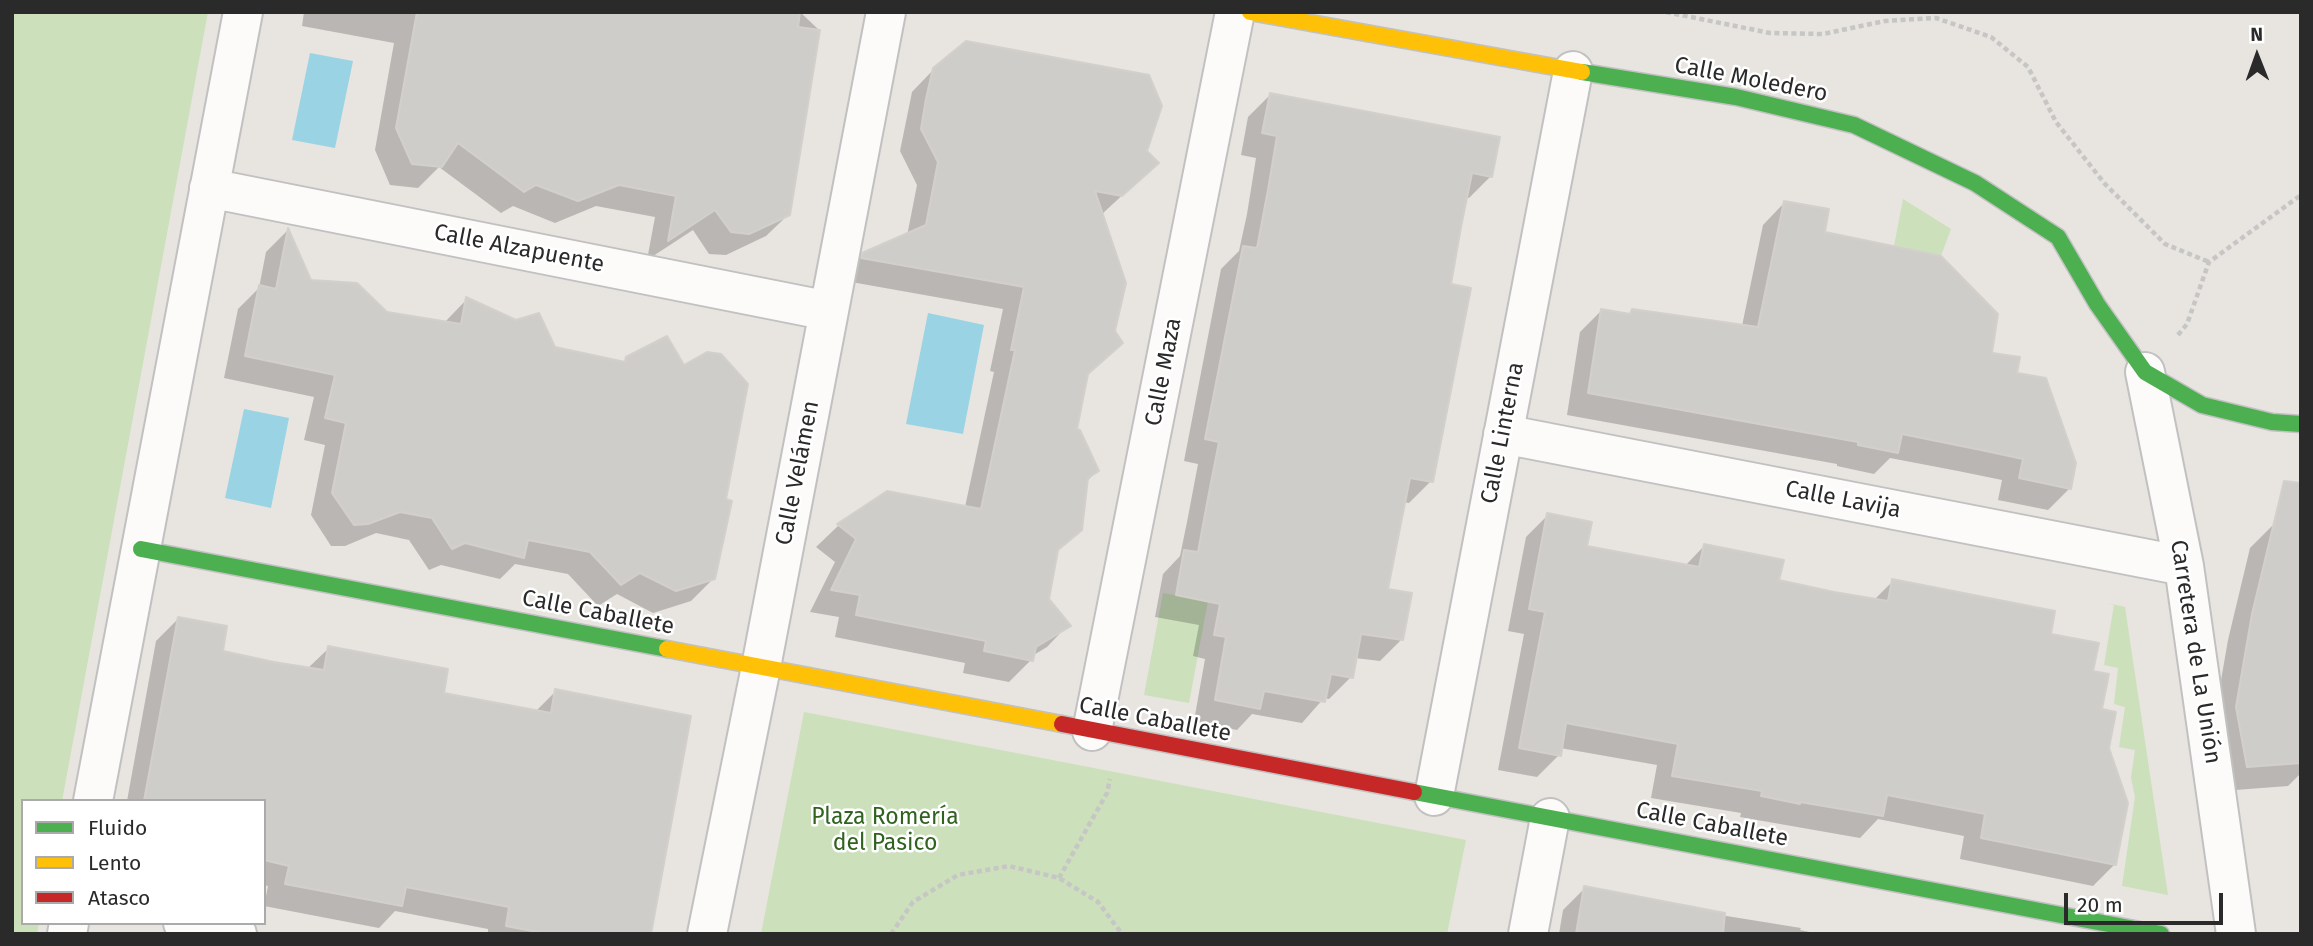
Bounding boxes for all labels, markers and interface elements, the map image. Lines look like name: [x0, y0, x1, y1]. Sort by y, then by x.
north arrow: [2222, 21, 2292, 91]
text: N: [2250, 23, 2263, 46]
street label: Calle Moledero: [1672, 52, 1830, 108]
street label: Calle Alzapuente: [432, 219, 606, 279]
street label: Calle Maza: [1140, 316, 1188, 428]
street label: Calle Linterna: [1476, 360, 1530, 506]
street label: Calle Velámen: [770, 398, 826, 548]
street label: Calle Lavija: [1783, 475, 1903, 525]
street label: Carretera de La Unión: [2164, 538, 2226, 766]
street label: Calle Caballete: [520, 585, 676, 641]
street label: Calle Caballete: [1077, 692, 1233, 748]
street label: Calle Caballete: [1634, 797, 1790, 853]
legend: [21, 799, 266, 925]
park label: Plaza Romería del Pasico: [811, 804, 959, 858]
text: Fluido: [88, 815, 147, 841]
text: Lento: [88, 850, 141, 876]
scale bar: [2068, 880, 2227, 924]
text: Atasco: [88, 885, 150, 911]
text: 20 m: [2077, 892, 2123, 918]

